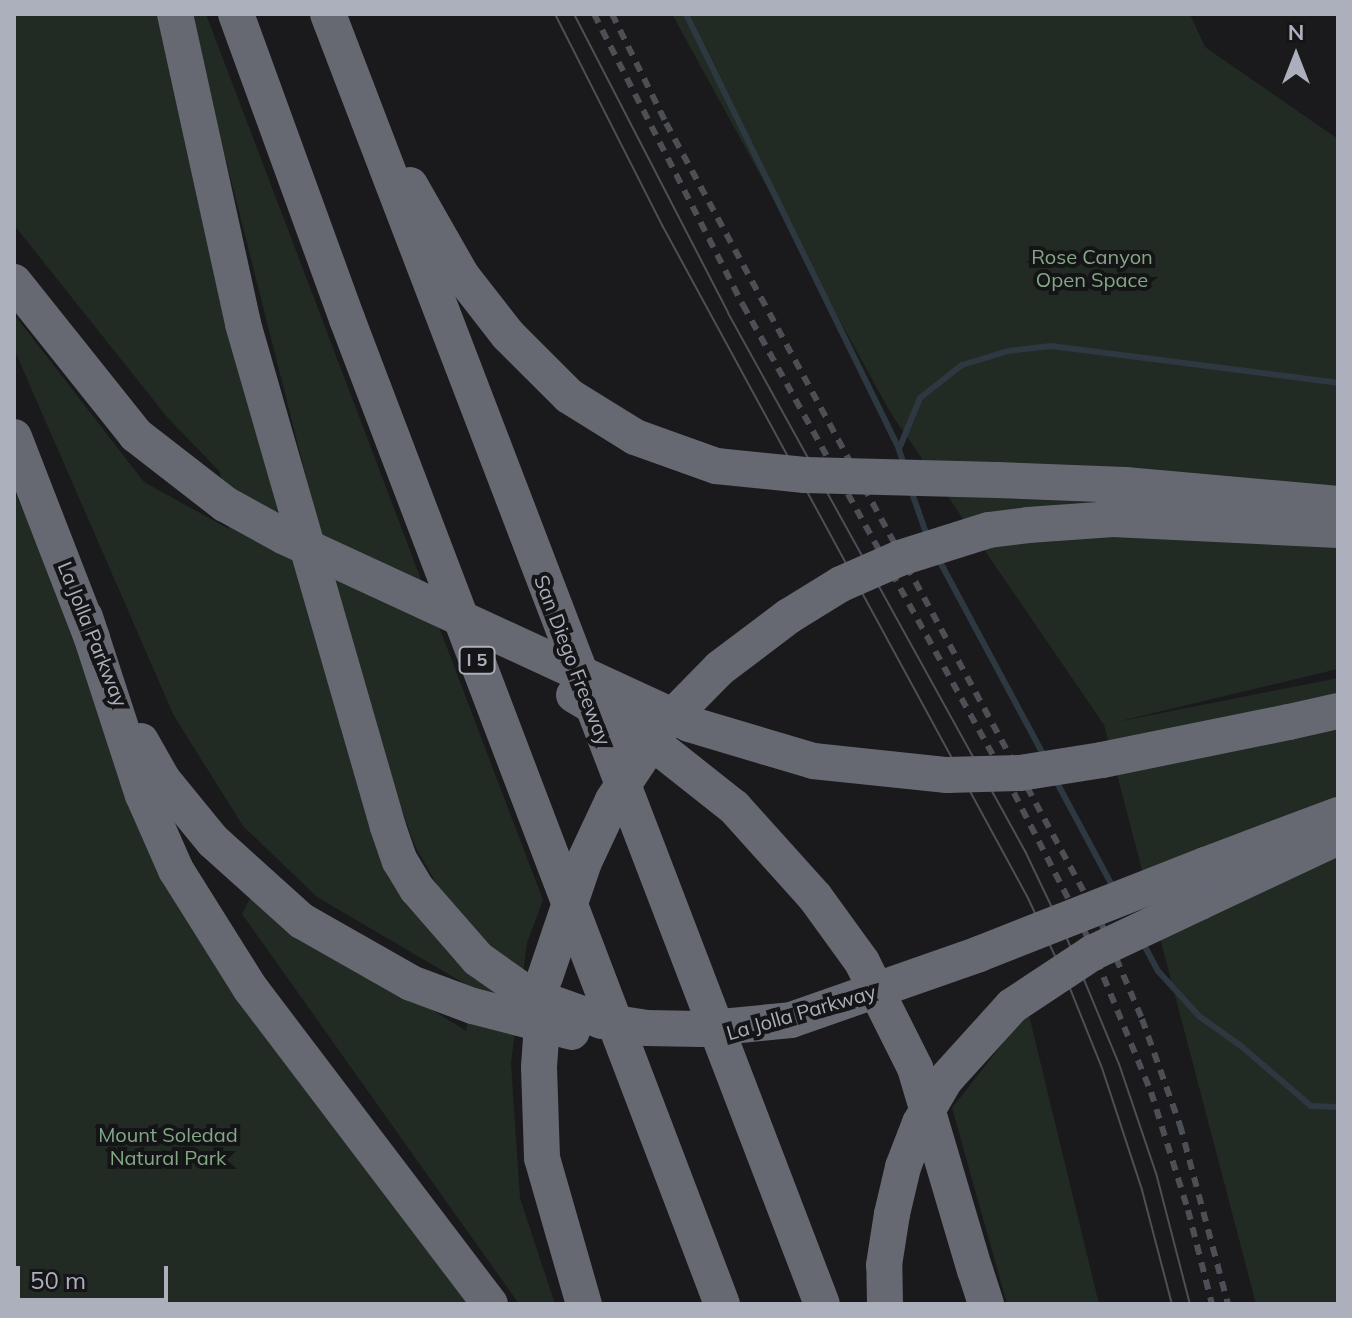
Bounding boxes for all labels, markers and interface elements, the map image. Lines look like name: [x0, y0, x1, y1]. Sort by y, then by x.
north arrow: [1256, 16, 1336, 96]
text: N: [1288, 18, 1304, 46]
park label: Rose Canyon Open Space: [1031, 245, 1153, 292]
street label: La Jolla Parkway: [53, 558, 133, 710]
street label: San Diego Freeway: [530, 572, 616, 748]
road number: I 5: [457, 646, 497, 674]
street label: La Jolla Parkway: [724, 979, 878, 1045]
park label: Mount Soledad Natural Park: [98, 1122, 238, 1169]
scale bar: [20, 1250, 172, 1300]
text: 50 m: [30, 1265, 86, 1295]

